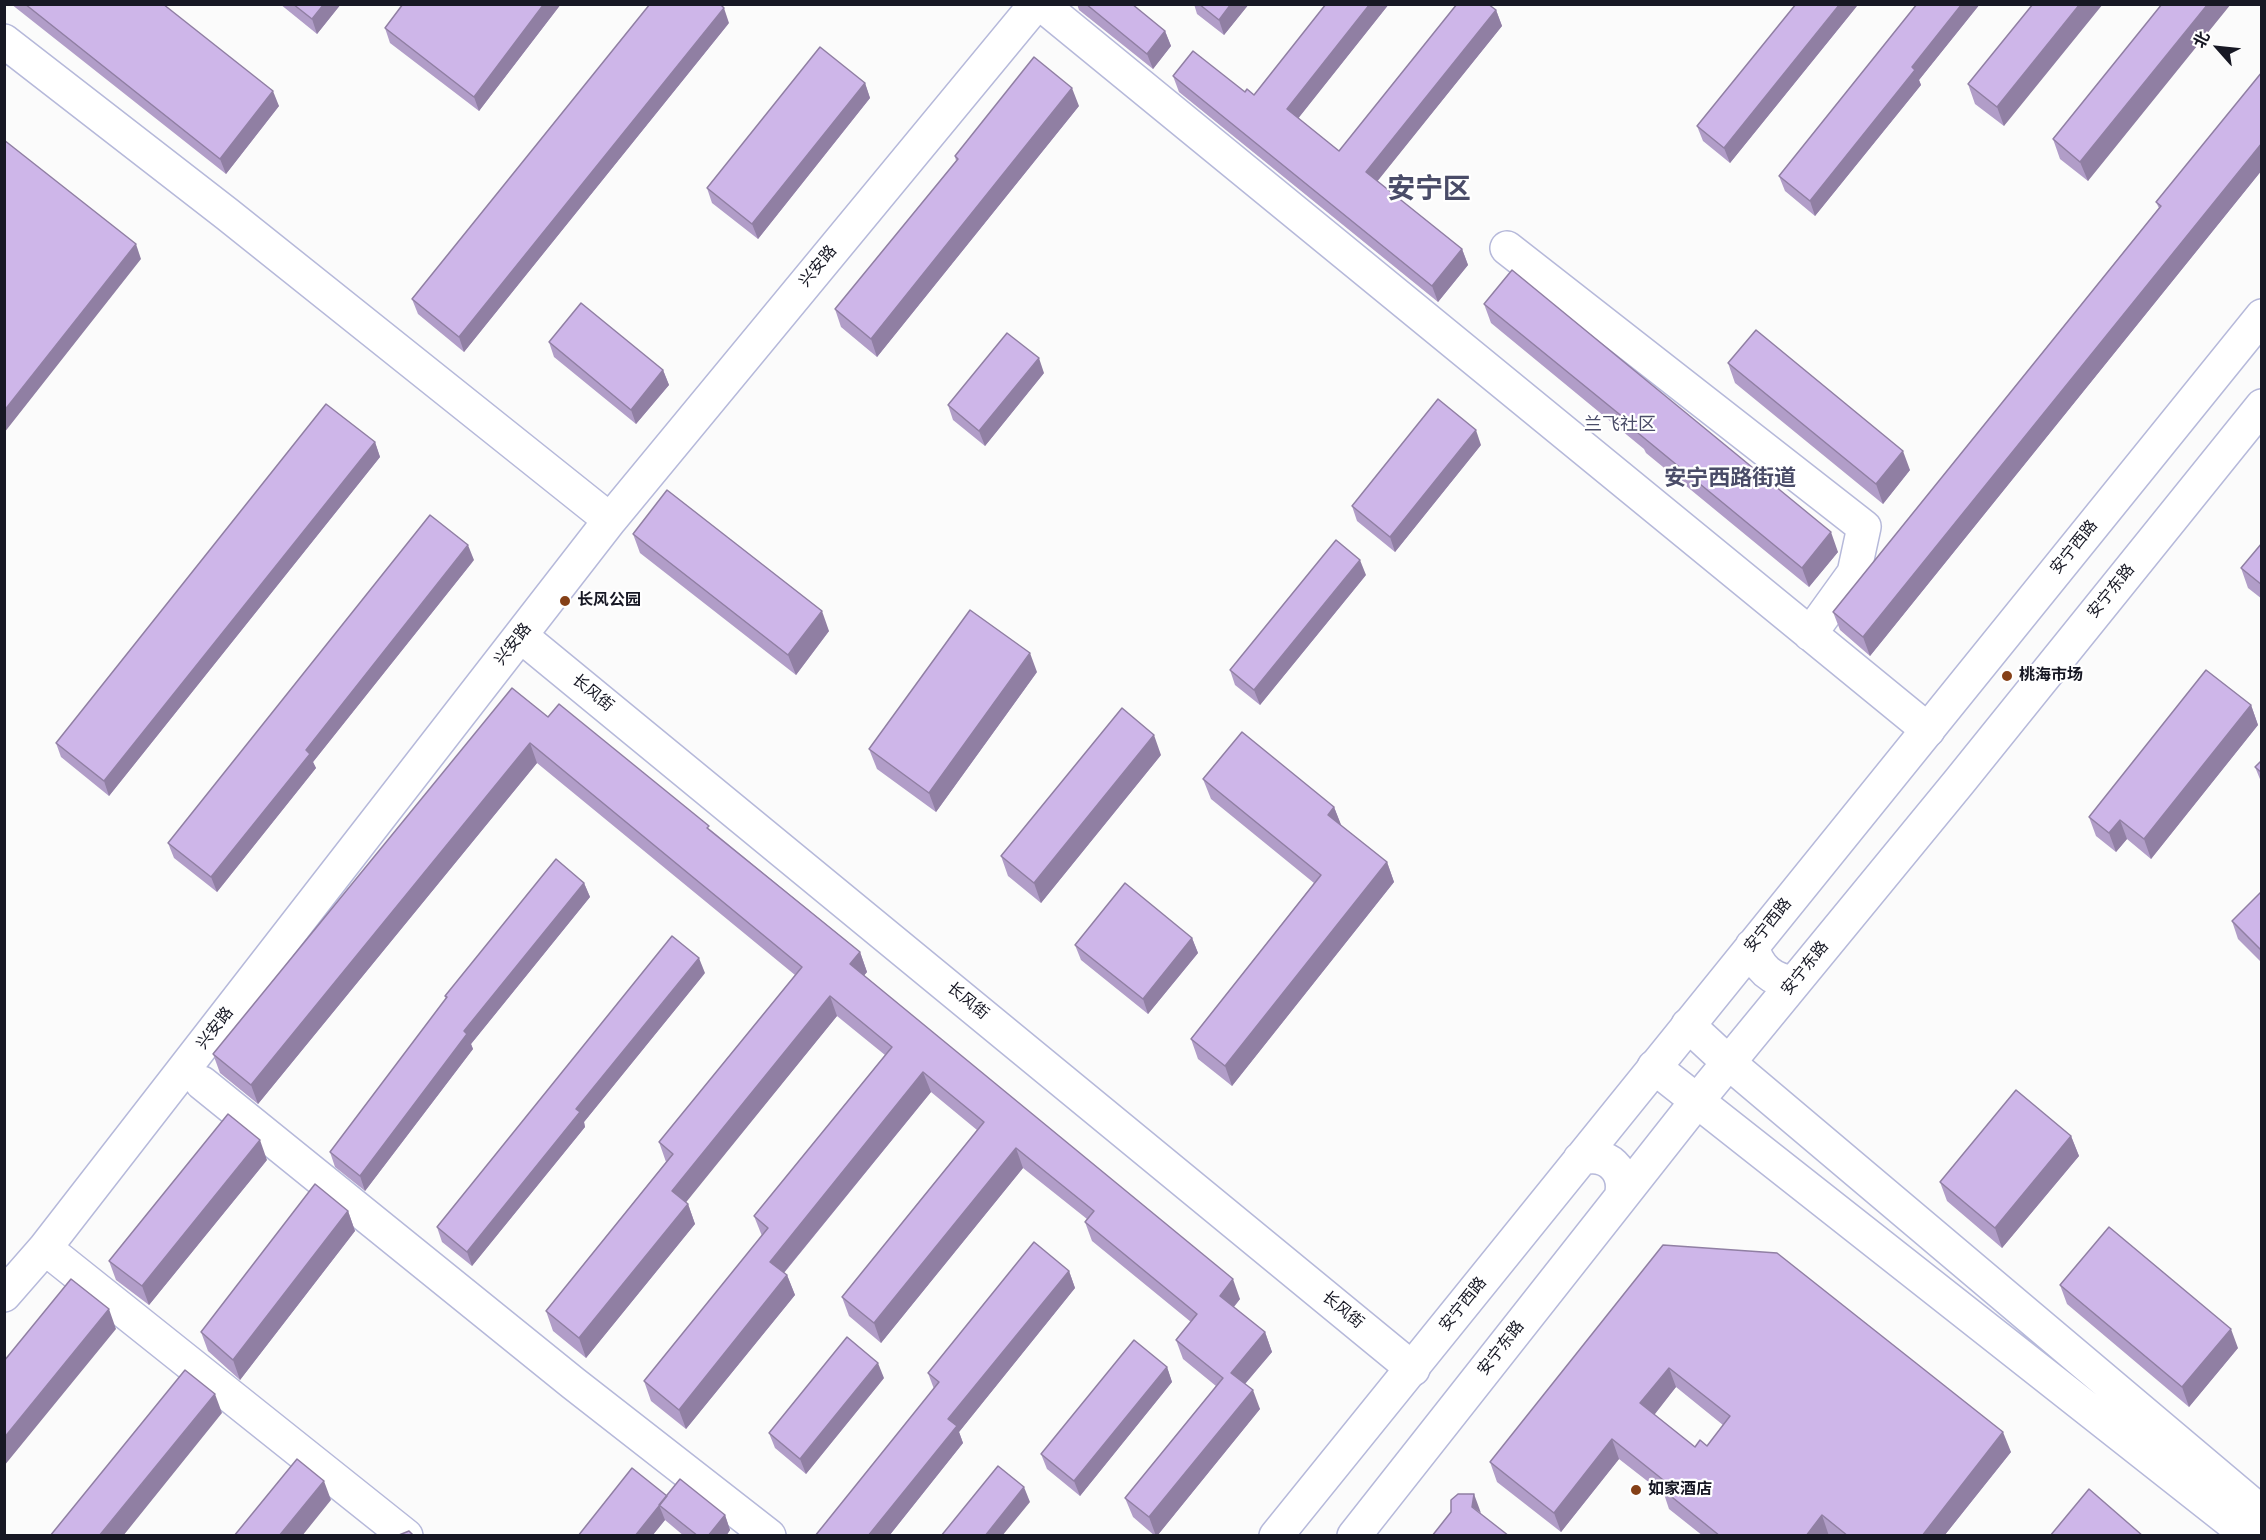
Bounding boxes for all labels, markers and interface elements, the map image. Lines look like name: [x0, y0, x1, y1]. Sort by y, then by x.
north arrow: [2188, 18, 2248, 78]
text: 北: [2189, 28, 2215, 52]
district label: 安宁区: [1387, 175, 1471, 209]
street label: 兴安路: [796, 242, 842, 292]
district label: 兰飞社区: [1584, 415, 1656, 437]
district label: 安宁西路街道: [1664, 467, 1796, 493]
street label: 安宁西路: [2047, 517, 2103, 579]
street label: 安宁东路: [2084, 561, 2140, 623]
place label: 长风公园: [577, 591, 641, 611]
marker: 长风公园: [558, 594, 572, 608]
street label: 兴安路: [492, 620, 536, 670]
place label: 桃海市场: [2019, 666, 2083, 686]
marker: 桃海市场: [2000, 669, 2014, 683]
street label: 长风街: [567, 671, 617, 717]
street label: 安宁西路: [1741, 895, 1797, 957]
street label: 安宁东路: [1778, 938, 1834, 1000]
street label: 长风街: [942, 979, 992, 1025]
street label: 兴安路: [194, 1004, 238, 1054]
street label: 安宁西路: [1436, 1274, 1492, 1336]
street label: 长风街: [1317, 1288, 1367, 1334]
street label: 安宁东路: [1475, 1318, 1529, 1380]
place label: 如家酒店: [1648, 1480, 1712, 1500]
marker: 如家酒店: [1629, 1483, 1643, 1497]

